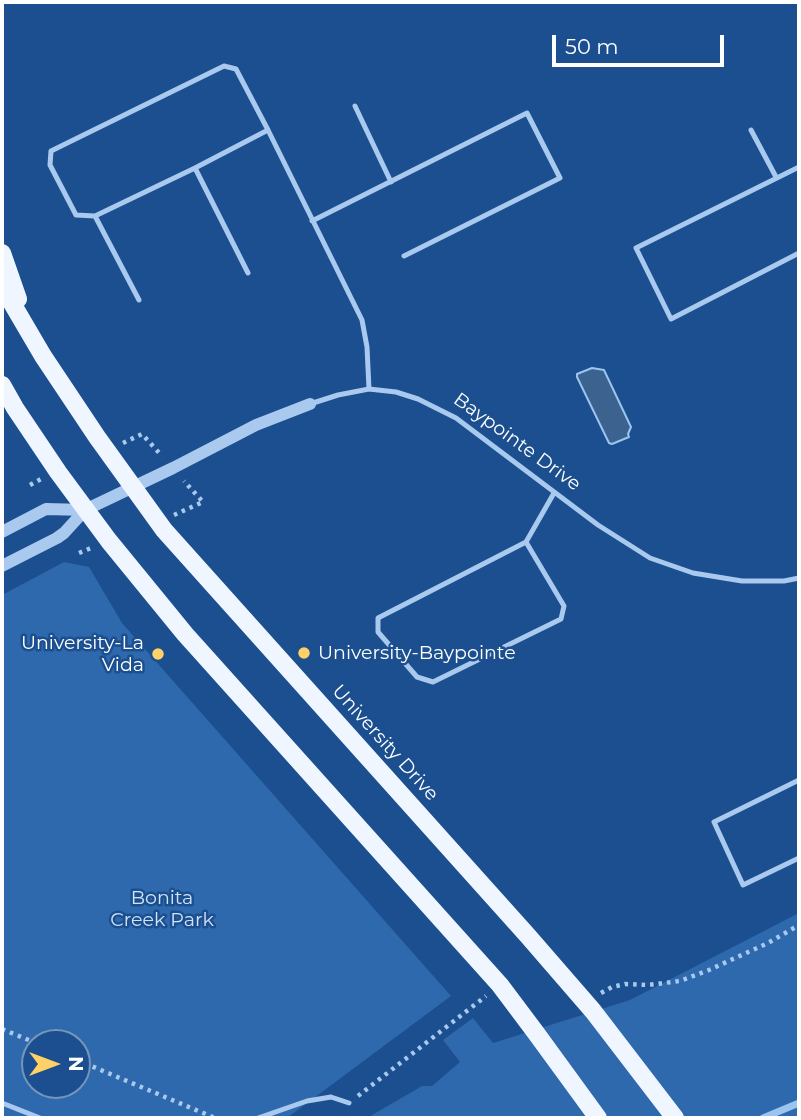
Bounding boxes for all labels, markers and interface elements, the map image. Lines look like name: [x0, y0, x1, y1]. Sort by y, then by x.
scale bar: [556, 21, 728, 65]
text: 50 m: [565, 34, 619, 59]
street label: Baypointe Drive: [449, 388, 585, 496]
place label: University-La Vida: [21, 632, 144, 676]
place label: University-Baypointe: [318, 642, 516, 664]
marker: University-Baypointe: [296, 645, 312, 661]
marker: University-La Vida: [150, 646, 166, 662]
street label: University Drive: [327, 680, 443, 806]
park label: Bonita Creek Park: [110, 887, 214, 931]
north arrow: [21, 1029, 91, 1099]
text: N: [64, 1056, 87, 1072]

